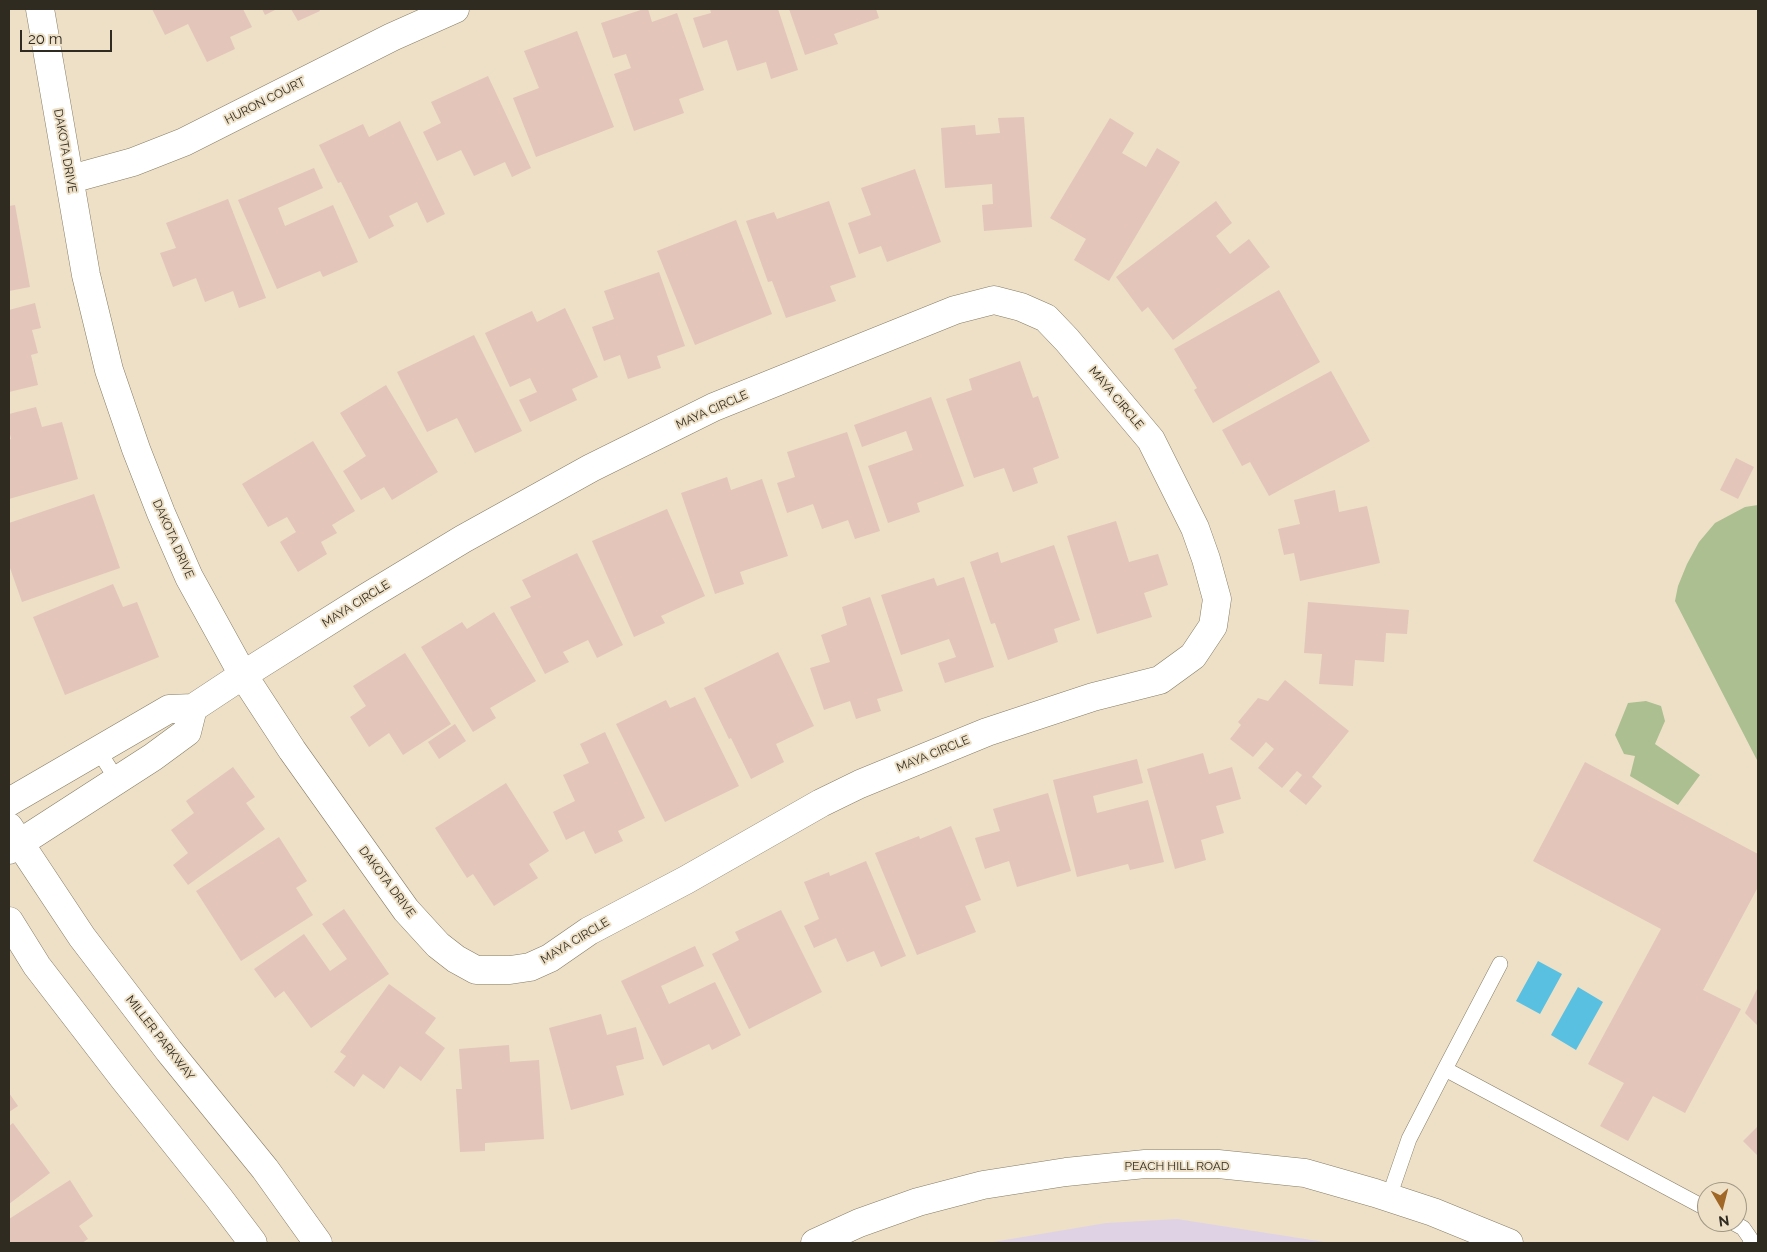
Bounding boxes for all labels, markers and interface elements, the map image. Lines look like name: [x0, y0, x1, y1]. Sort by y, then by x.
scale bar: [22, 20, 115, 52]
text: 20 m: [28, 30, 63, 48]
street label: HURON COURT: [222, 75, 308, 127]
street label: DAKOTA DRIVE: [51, 108, 79, 194]
street label: MAYA CIRCLE: [1086, 364, 1146, 432]
street label: MAYA CIRCLE: [674, 388, 750, 432]
street label: DAKOTA DRIVE: [149, 497, 197, 581]
street label: MAYA CIRCLE: [319, 577, 393, 631]
street label: MAYA CIRCLE: [894, 733, 972, 775]
street label: DAKOTA DRIVE: [356, 844, 418, 920]
street label: MAYA CIRCLE: [538, 915, 612, 967]
street label: MILLER PARKWAY: [123, 993, 197, 1083]
street label: PEACH HILL ROAD: [1125, 1159, 1229, 1173]
north arrow: [1697, 1182, 1747, 1232]
text: N: [1718, 1212, 1730, 1230]

